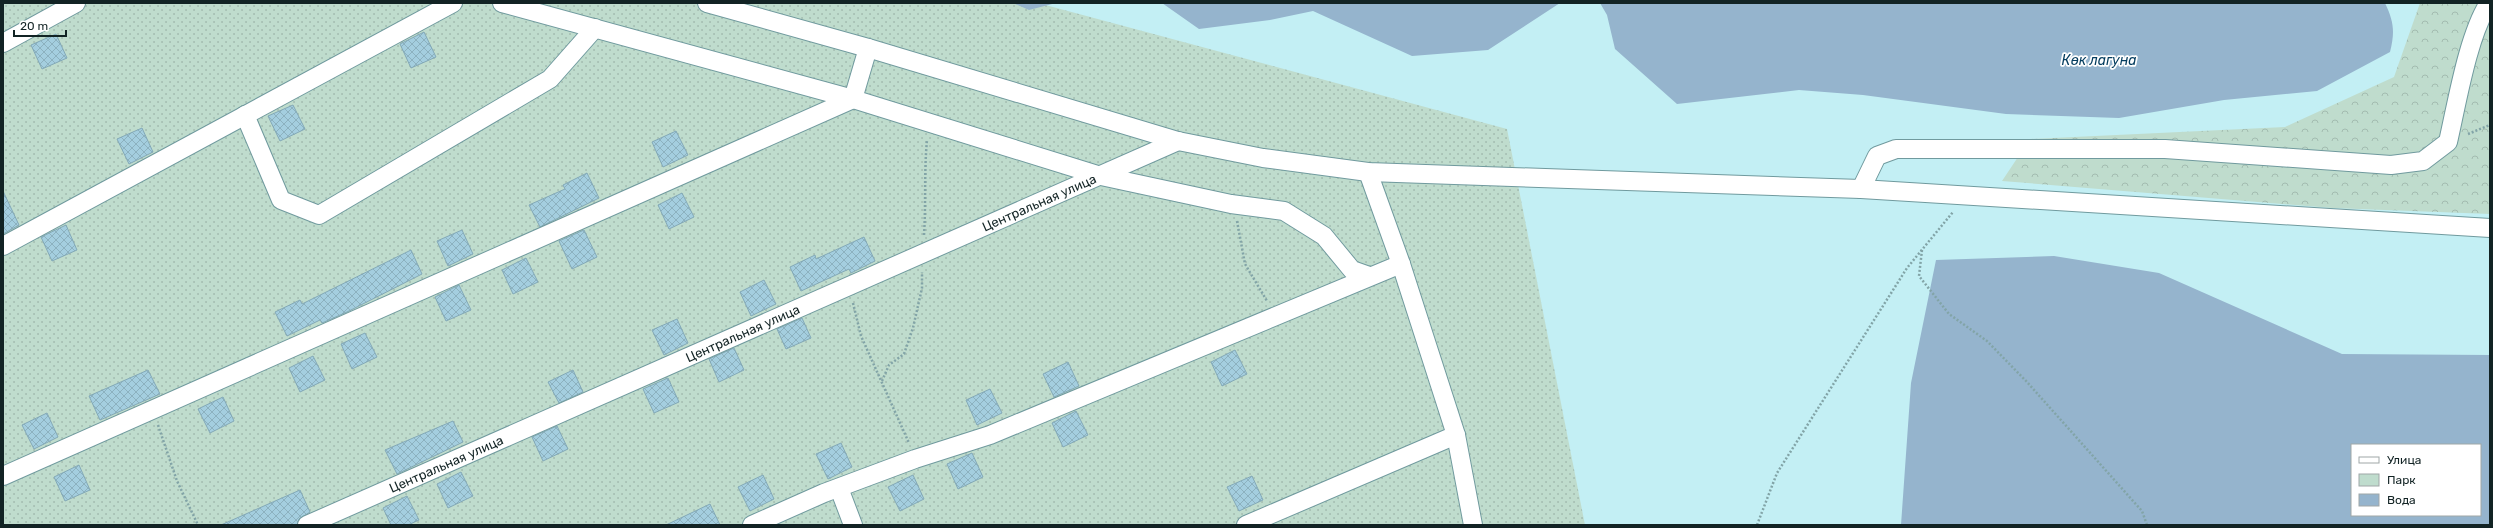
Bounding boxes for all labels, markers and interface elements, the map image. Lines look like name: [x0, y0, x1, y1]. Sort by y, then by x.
scale bar: [14, 12, 66, 38]
text: 20 m: [20, 19, 48, 33]
water label: Көк лагуна: [2062, 52, 2136, 69]
street label: Центральная улица: [980, 171, 1099, 234]
street label: Центральная улица: [683, 302, 802, 365]
street label: Центральная улица: [387, 432, 506, 496]
legend: [2351, 444, 2481, 516]
text: Улица: [2387, 453, 2421, 467]
text: Парк: [2387, 473, 2416, 487]
text: Вода: [2387, 493, 2416, 507]

